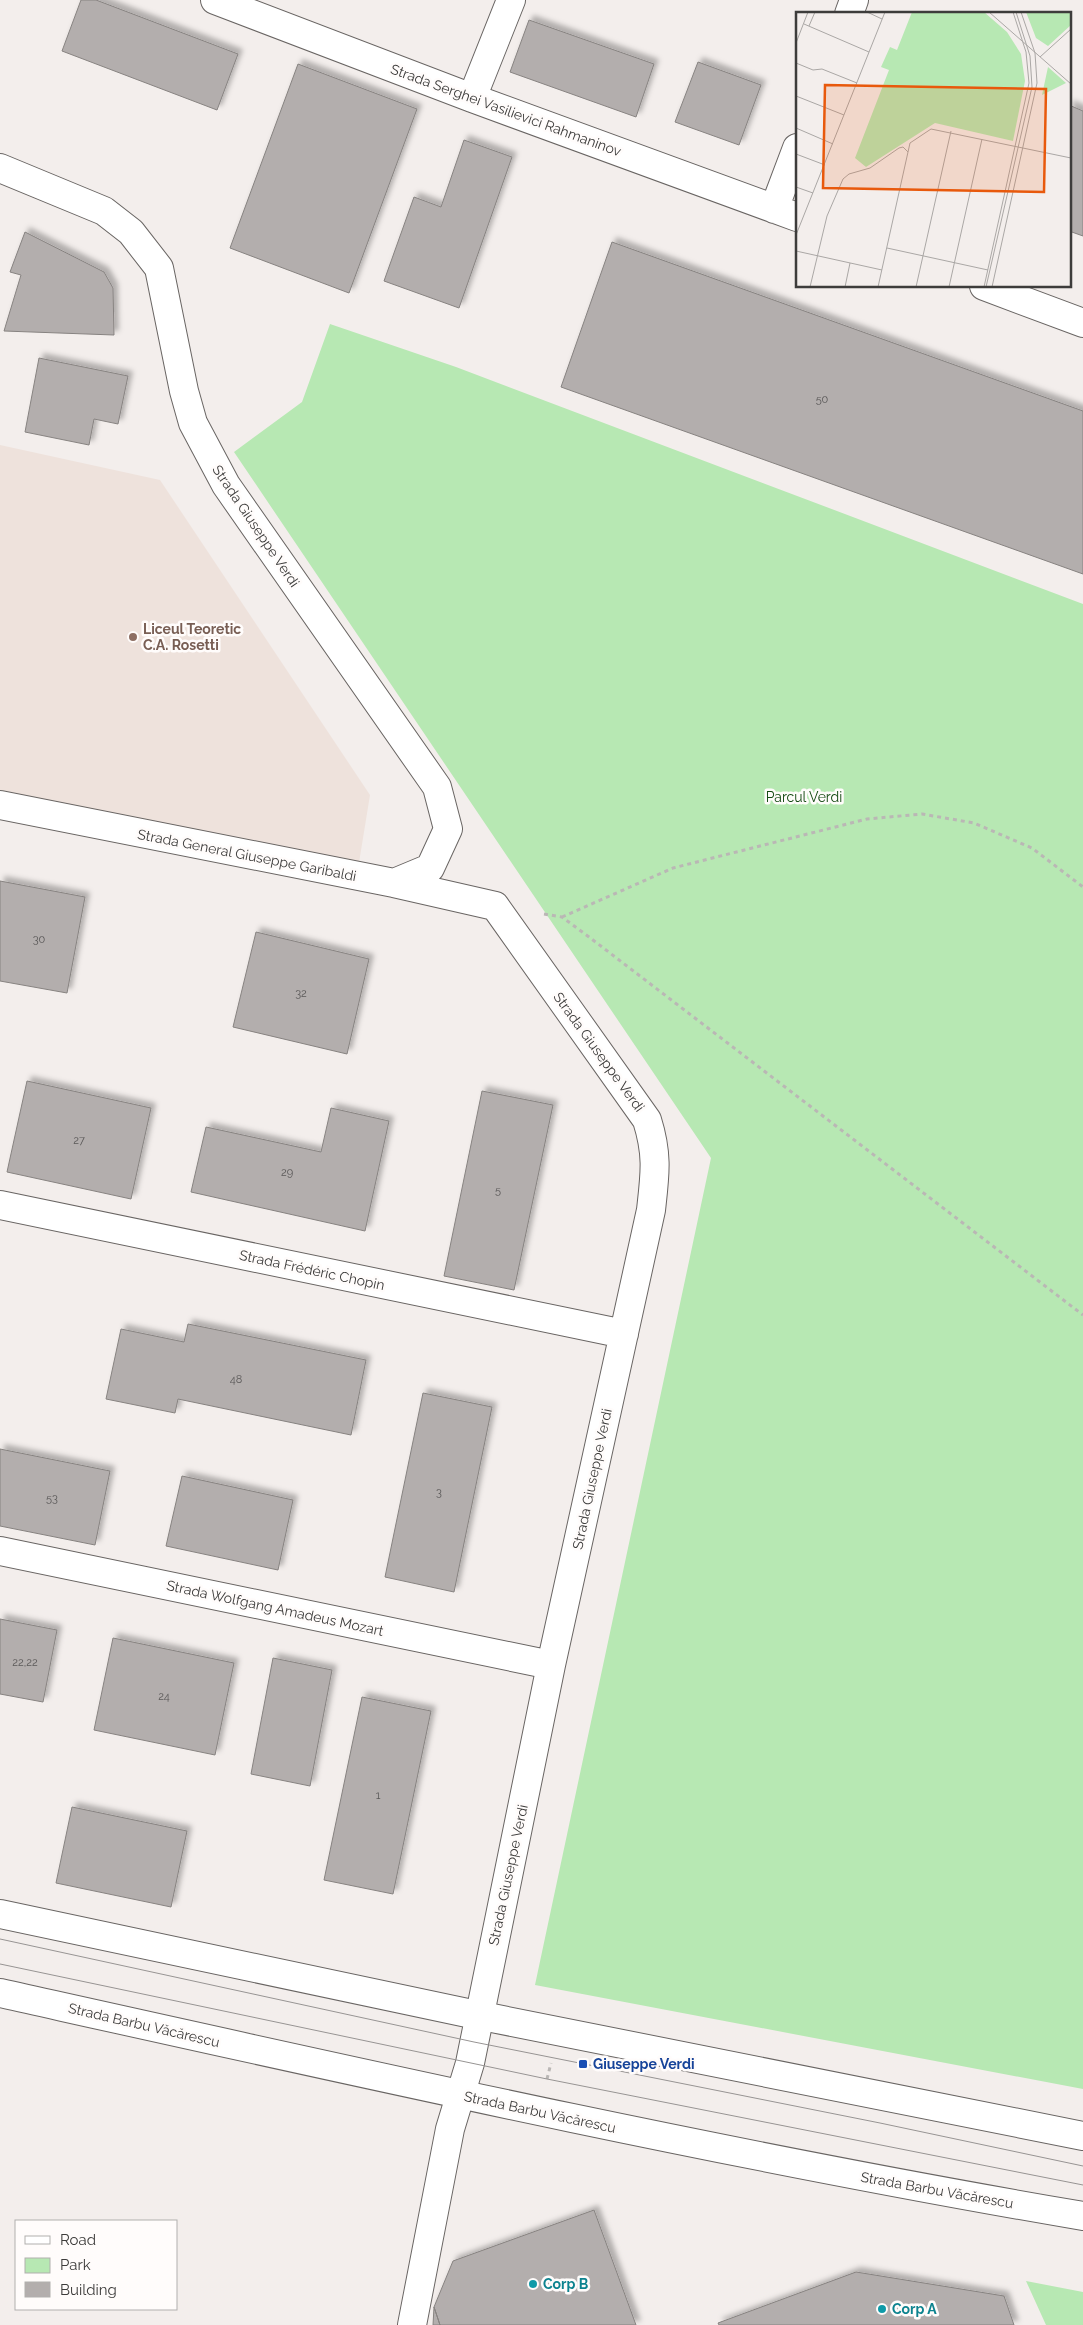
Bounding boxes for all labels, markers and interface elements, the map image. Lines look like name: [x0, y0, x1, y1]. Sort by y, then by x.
inset map: [796, 12, 1070, 288]
street label: Strada Serghei Vasilievici Rahmaninov: [388, 61, 624, 159]
house number: 50: [816, 393, 829, 406]
street label: Strada Giuseppe Verdi: [209, 462, 303, 590]
place label: Liceul Teoretic C.A. Rosetti: [143, 621, 241, 653]
marker: Liceul Teoretic C.A. Rosetti: [127, 631, 139, 643]
park label: Parcul Verdi: [766, 789, 842, 805]
street label: Strada General Giuseppe Garibaldi: [136, 826, 358, 884]
house number: 30: [33, 933, 46, 946]
house number: 32: [295, 987, 307, 1000]
street label: Strada Giuseppe Verdi: [550, 989, 648, 1115]
house number: 27: [73, 1134, 85, 1147]
house number: 29: [281, 1166, 293, 1179]
house number: 5: [495, 1184, 501, 1197]
street label: Strada Frédéric Chopin: [238, 1247, 386, 1293]
house number: 48: [230, 1373, 242, 1386]
street label: Strada Giuseppe Verdi: [569, 1407, 615, 1551]
house number: 3: [436, 1486, 442, 1499]
house number: 53: [46, 1492, 58, 1505]
street label: Strada Wolfgang Amadeus Mozart: [165, 1577, 385, 1639]
house number: 22,22: [12, 1656, 38, 1669]
house number: 24: [158, 1690, 170, 1703]
house number: 1: [376, 1789, 381, 1802]
street label: Strada Giuseppe Verdi: [485, 1803, 531, 1947]
street label: Strada Barbu Văcărescu: [67, 2000, 221, 2050]
place label: Giuseppe Verdi: [593, 2056, 695, 2072]
marker: Giuseppe Verdi: [577, 2058, 589, 2070]
street label: Strada Barbu Văcărescu: [463, 2088, 617, 2136]
street label: Strada Barbu Văcărescu: [859, 2169, 1015, 2211]
legend: [15, 2220, 178, 2310]
text: Road: [60, 2231, 96, 2249]
text: Park: [60, 2256, 91, 2274]
place label: Corp B: [543, 2276, 589, 2292]
marker: Corp B: [527, 2278, 539, 2290]
text: Building: [60, 2281, 117, 2299]
place label: Corp A: [892, 2301, 937, 2317]
marker: Corp A: [876, 2303, 888, 2315]

